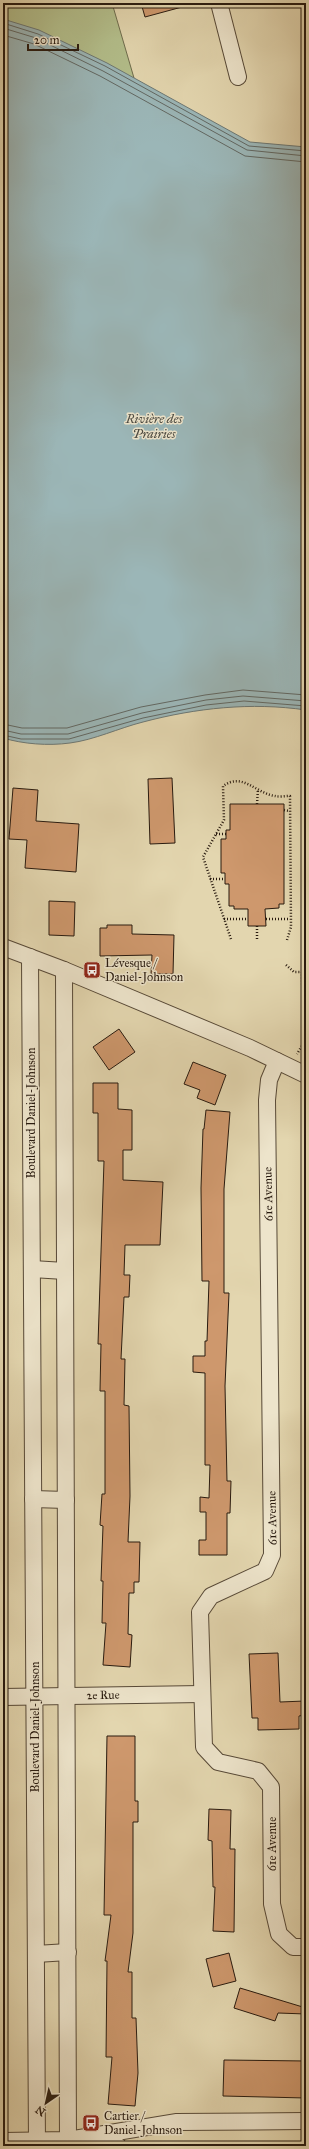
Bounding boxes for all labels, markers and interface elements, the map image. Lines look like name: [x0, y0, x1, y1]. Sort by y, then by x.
scale bar: [28, 26, 78, 52]
text: 20 m: [34, 33, 60, 47]
water label: Rivière des Prairies: [125, 411, 182, 442]
place label: Lévesque / Daniel-Johnson: [105, 956, 184, 985]
bus stop icon: Lévesque / Daniel-Johnson: [82, 960, 102, 980]
street label: Boulevard Daniel-Johnson: [24, 1047, 39, 1178]
street label: 61e Avenue: [261, 1167, 275, 1221]
street label: 61e Avenue: [265, 1491, 279, 1545]
street label: Boulevard Daniel-Johnson: [28, 1661, 43, 1792]
street label: 2e Rue: [86, 1688, 120, 1702]
street label: 61e Avenue: [265, 1817, 279, 1871]
north arrow: [26, 2083, 66, 2123]
text: N: [33, 2103, 48, 2119]
place label: Cartier / Daniel-Johnson: [104, 2109, 183, 2138]
bus stop icon: Cartier / Daniel-Johnson: [81, 2113, 101, 2133]

